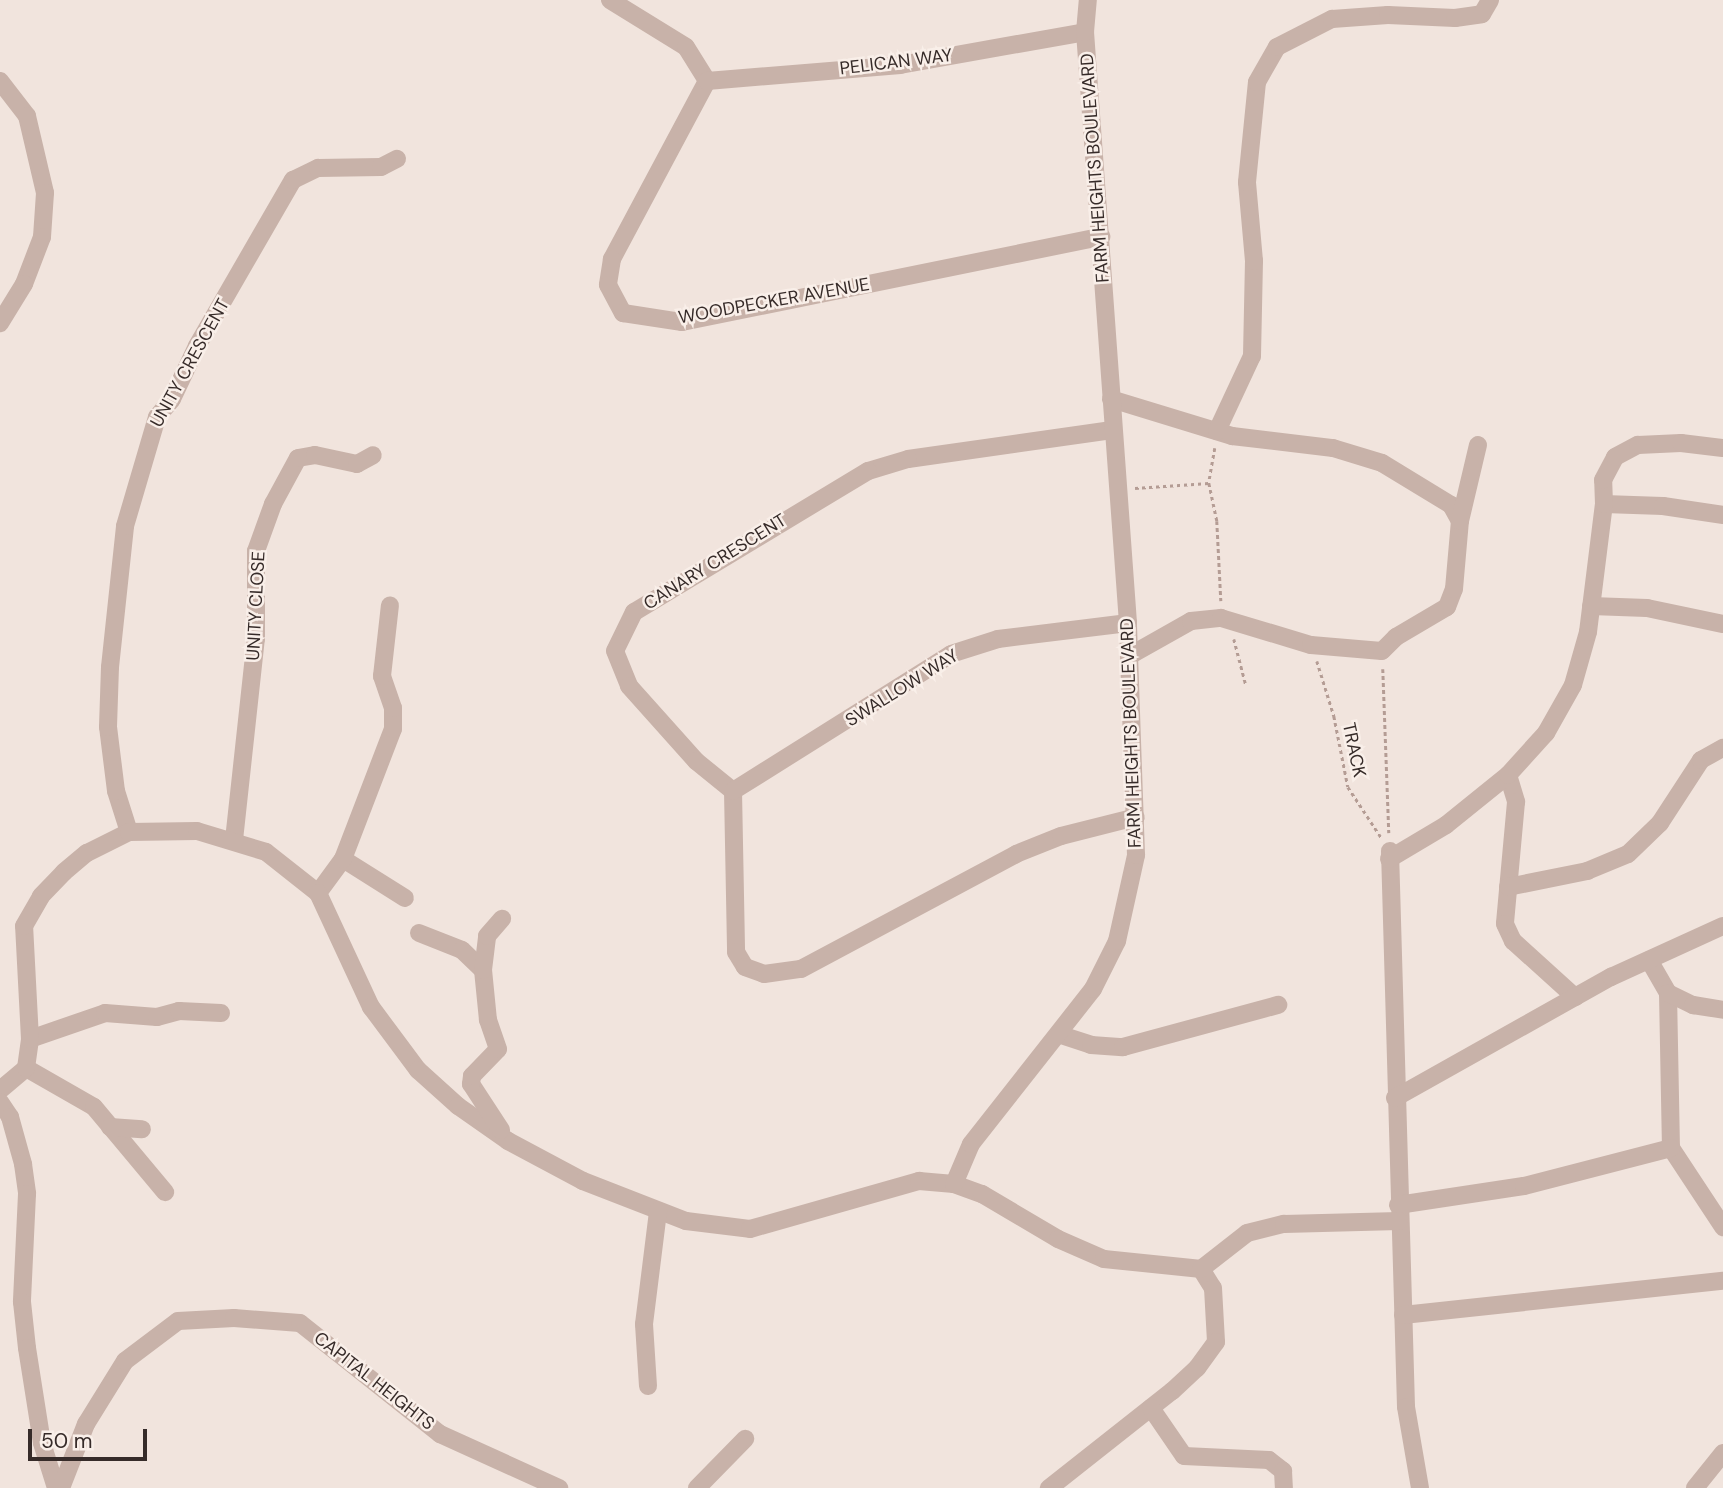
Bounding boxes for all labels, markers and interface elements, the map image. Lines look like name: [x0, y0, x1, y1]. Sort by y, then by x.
street label: PELICAN WAY: [838, 44, 954, 80]
street label: FARM HEIGHTS BOULEVARD: [1076, 53, 1114, 283]
street label: WOODPECKER AVENUE: [677, 274, 871, 328]
street label: UNITY CRESCENT: [146, 295, 234, 431]
street label: CANARY CRESCENT: [640, 509, 790, 615]
street label: UNITY CLOSE: [242, 551, 270, 661]
street label: FARM HEIGHTS BOULEVARD: [1116, 618, 1146, 848]
street label: SWALLOW WAY: [842, 645, 962, 731]
street label: TRACK: [1338, 721, 1370, 779]
street label: CAPITAL HEIGHTS: [309, 1327, 439, 1435]
scale bar: [32, 1414, 150, 1458]
text: 50 m: [41, 1427, 92, 1455]

